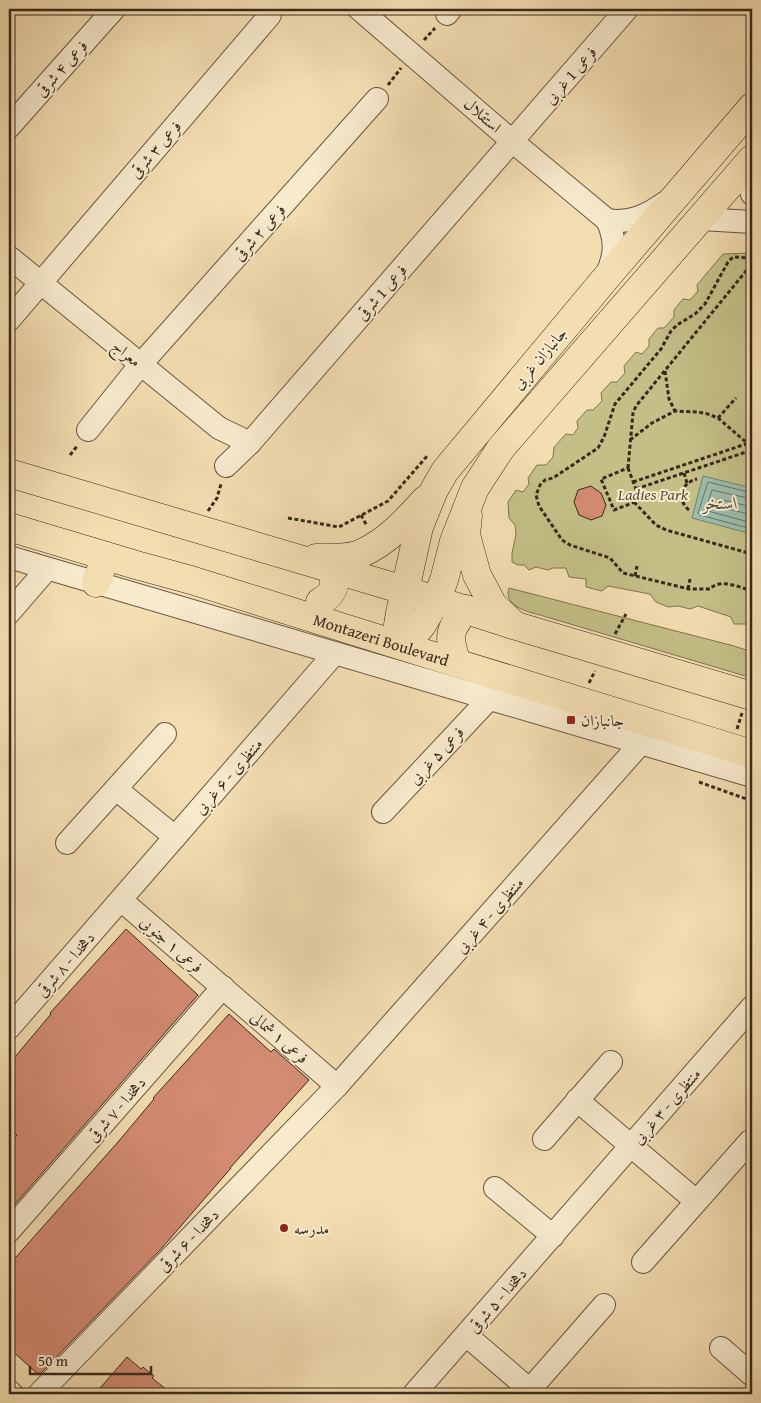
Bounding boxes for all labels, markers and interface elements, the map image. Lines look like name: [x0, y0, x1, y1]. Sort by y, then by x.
street label: فرعی ۴ شرقی: [29, 34, 93, 102]
street label: فرعی 1 غربی: [538, 41, 602, 109]
street label: استقلال: [459, 92, 507, 138]
street label: فرعی ۳ شرقی: [123, 115, 187, 183]
street label: فرعی ۲ شرقی: [227, 198, 291, 266]
street label: فرعی 1 شرقی: [350, 259, 412, 325]
street label: جانبازان غربی: [506, 322, 572, 394]
street label: معراج: [105, 334, 147, 375]
park label: Ladies Park: [617, 482, 689, 506]
water label: استخر: [701, 489, 738, 516]
street label: Montazeri Boulevard: [311, 607, 452, 672]
place label: جانبازان: [581, 708, 624, 732]
marker: جانبازان: [565, 714, 577, 726]
street label: فرعی ۵ غربی: [403, 720, 469, 790]
street label: منتظری - ۶ غربی: [188, 733, 268, 819]
street label: منتظری - ۴ غربی: [449, 872, 529, 958]
street label: فرعی ۱ جنوبی: [135, 910, 209, 978]
street label: دهخدا - ۸ شرقی: [30, 926, 100, 1002]
street label: فرعی ۱ شمالی: [246, 1005, 314, 1069]
street label: منتظری - ۳ غربی: [626, 1063, 706, 1149]
street label: دهخدا - ۷ شرقی: [81, 1071, 151, 1147]
street label: دهخدا - ۶ شرقی: [152, 1203, 224, 1277]
place label: مدرسه: [294, 1216, 329, 1240]
marker: مدرسه: [278, 1222, 290, 1234]
street label: دهخدا - ۵ شرقی: [462, 1262, 532, 1338]
scale bar: [30, 1343, 151, 1375]
text: 50 m: [38, 1350, 69, 1371]

